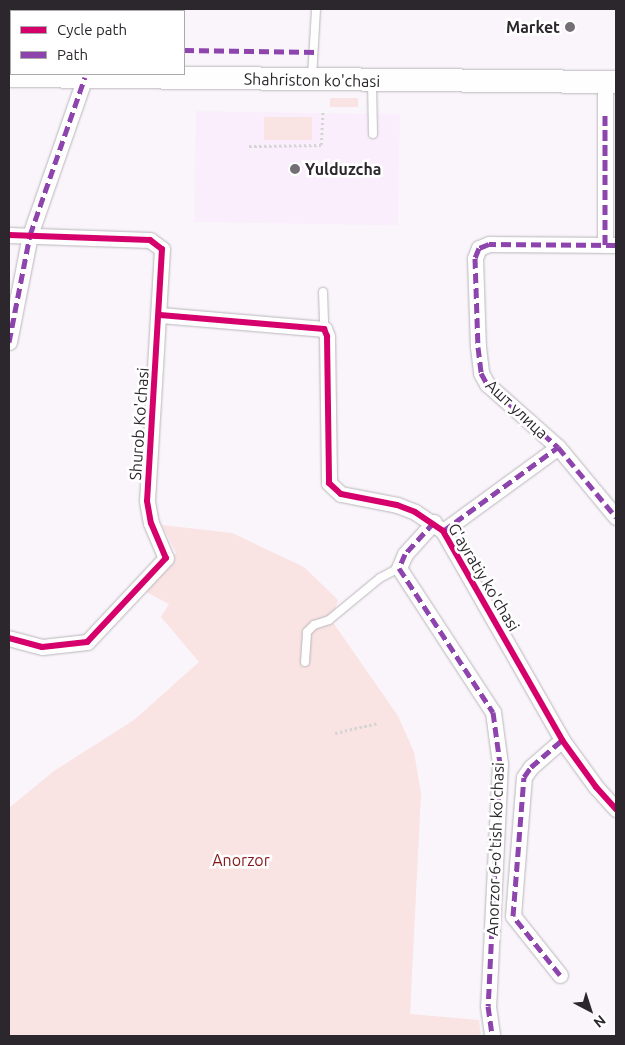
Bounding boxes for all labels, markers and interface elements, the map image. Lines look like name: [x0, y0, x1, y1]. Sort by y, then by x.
legend: [10, 10, 185, 75]
place label: Market: [506, 17, 560, 37]
text: Cycle path: [57, 21, 127, 38]
marker: Market: [564, 21, 576, 33]
text: Path: [57, 46, 88, 63]
street label: Shahriston ko'chasi: [244, 69, 380, 91]
place label: Yulduzcha: [305, 159, 381, 179]
marker: Yulduzcha: [289, 163, 301, 175]
street label: Shurob Ko'chasi: [125, 367, 153, 481]
street label: Ашт улица: [482, 375, 552, 443]
street label: G'ayratiy ko'chasi: [444, 520, 524, 634]
street label: Anorzor 6-o'tish ko'chasi: [482, 762, 508, 936]
park label: Anorzor: [212, 850, 270, 870]
north arrow: [565, 985, 615, 1035]
text: N: [591, 1012, 609, 1031]

